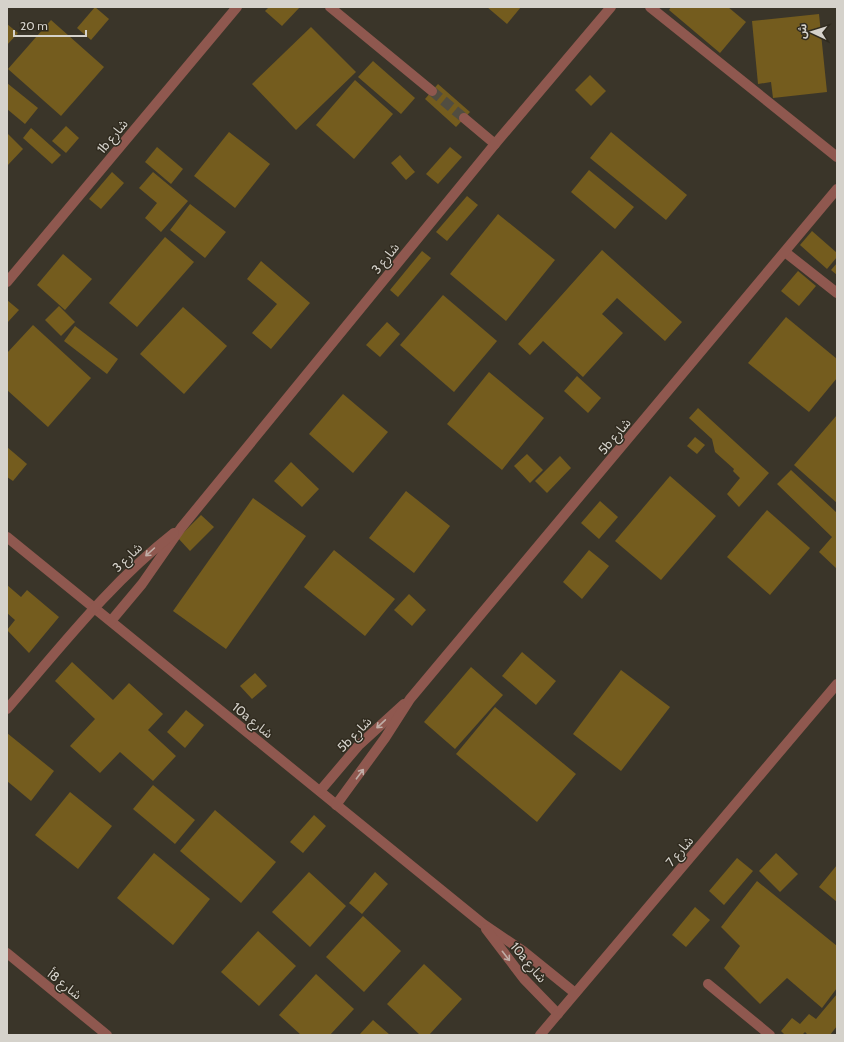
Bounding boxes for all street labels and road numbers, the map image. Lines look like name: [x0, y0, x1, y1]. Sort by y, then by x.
street label: 1b شارع: [93, 116, 133, 158]
street label: شارع 3: [368, 239, 405, 279]
street label: 5b شارع: [594, 415, 636, 459]
street label: شارع 3: [109, 539, 147, 577]
street label: 10a شارع: [227, 699, 277, 744]
street label: 5b شارع: [333, 713, 377, 757]
street label: شارع 7: [662, 833, 699, 871]
street label: 10a شارع: [505, 939, 551, 987]
street label: شارع 8أ: [43, 965, 85, 1005]

